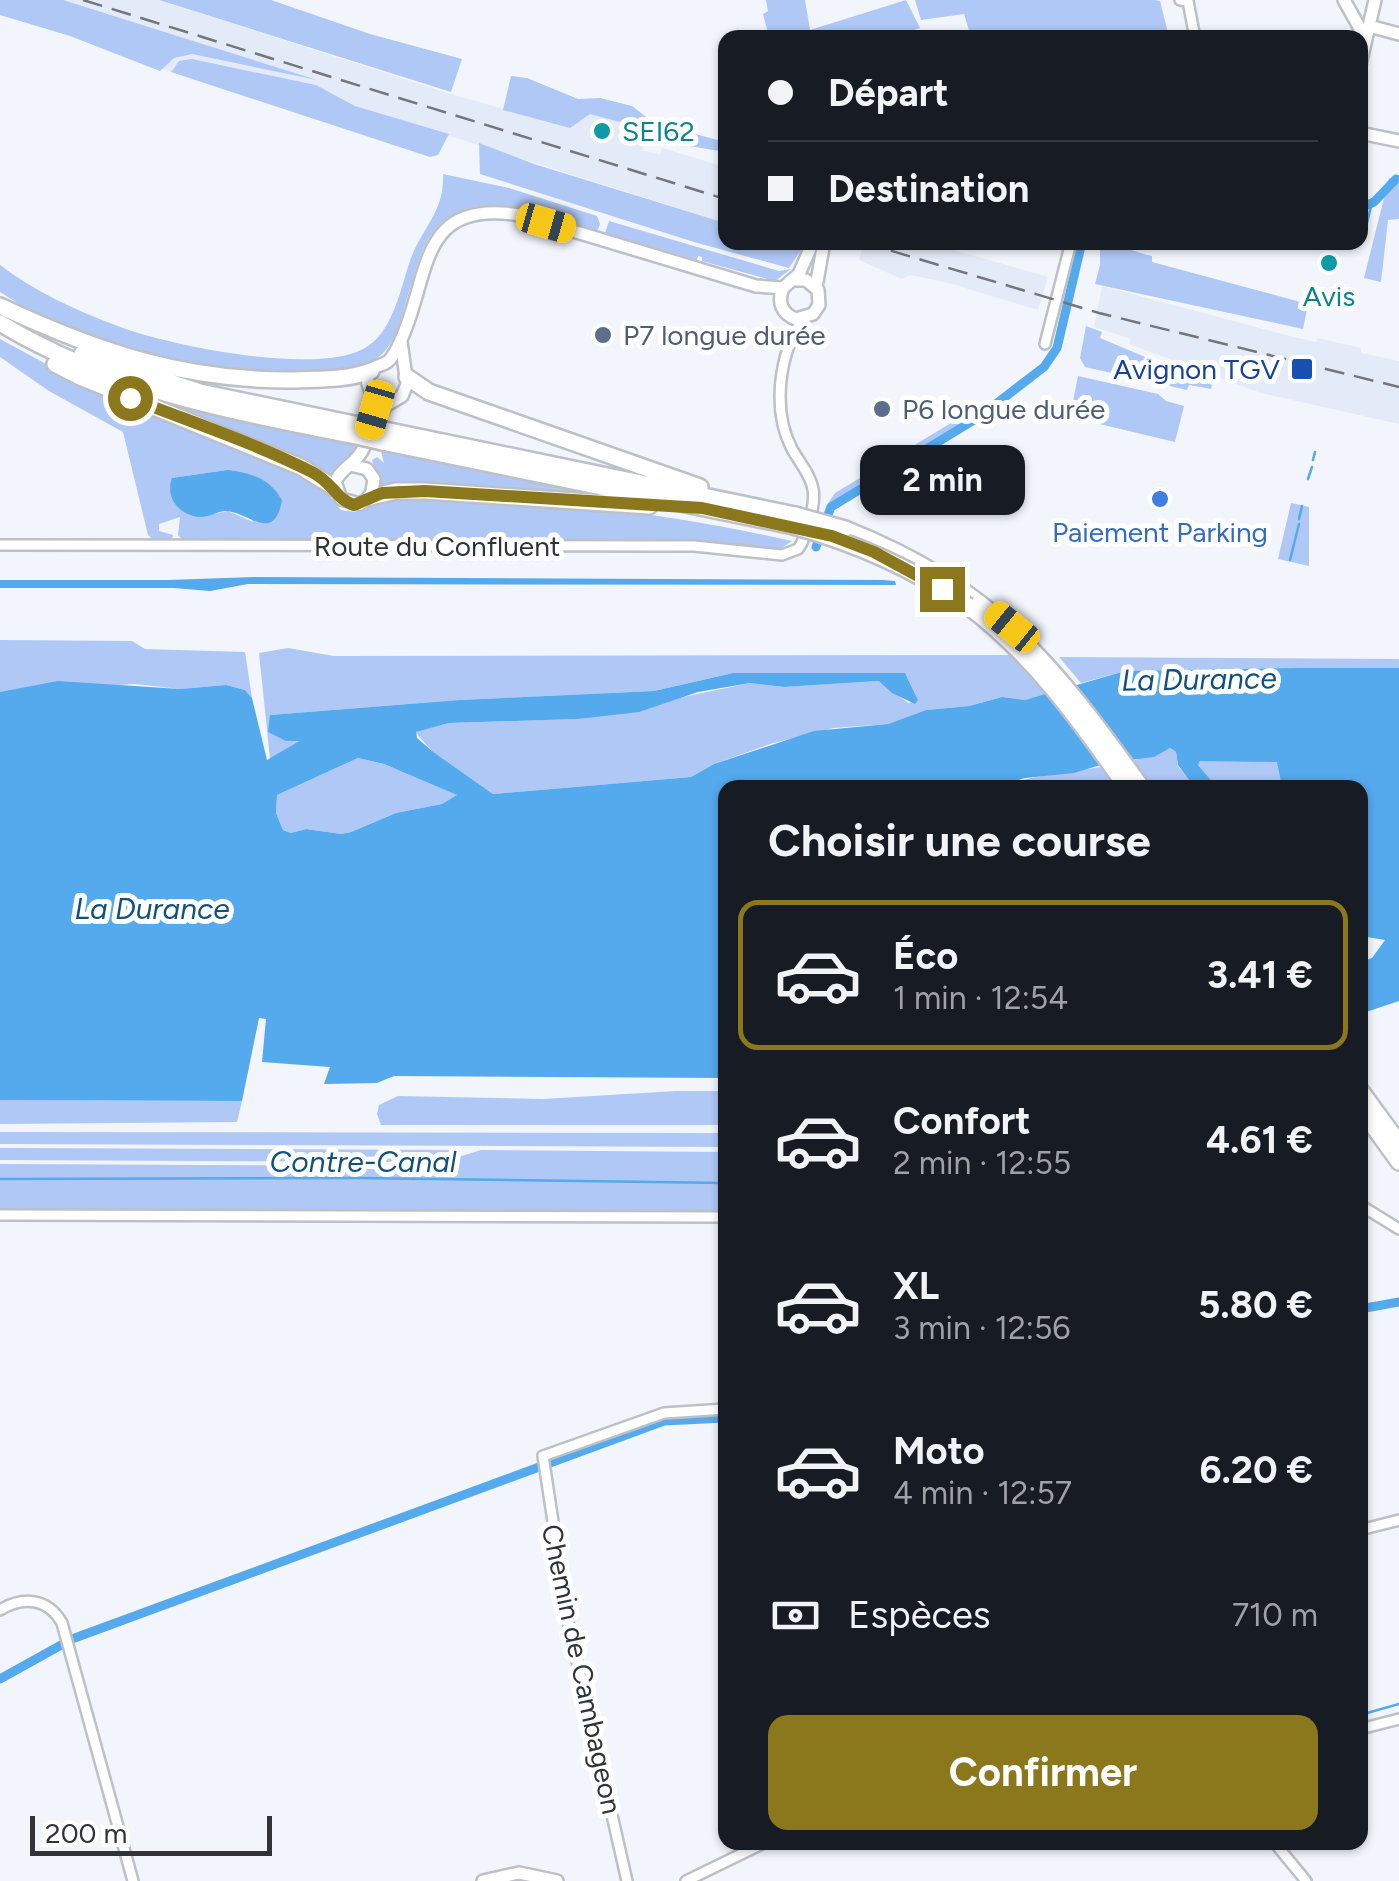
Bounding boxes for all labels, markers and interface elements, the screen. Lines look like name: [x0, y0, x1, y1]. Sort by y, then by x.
text: Départ: [828, 70, 949, 116]
place label: SEI62: [622, 114, 695, 148]
marker: SEI62: [591, 120, 613, 142]
text: Destination: [828, 166, 1029, 212]
car: [513, 200, 579, 246]
marker: Avis: [1318, 252, 1340, 274]
place label: Avis: [1303, 279, 1355, 313]
place label: P7 longue durée: [623, 318, 826, 352]
marker: P7 longue durée: [592, 324, 614, 346]
place label: Avignon TGV: [1113, 352, 1281, 386]
marker: Avignon TGV: [1289, 356, 1315, 382]
route start: [108, 376, 153, 421]
car: [352, 377, 398, 443]
place label: P6 longue durée: [902, 392, 1105, 426]
marker: P6 longue durée: [871, 398, 893, 420]
callout: 2 min: [860, 444, 1024, 514]
text: 2 min: [902, 461, 983, 499]
marker: Paiement Parking: [1149, 488, 1171, 510]
place label: Paiement Parking: [1052, 515, 1268, 549]
street label: Route du Confluent: [314, 529, 560, 563]
route end: [920, 567, 965, 612]
car: [979, 596, 1045, 658]
water label: La Durance: [1121, 659, 1277, 699]
text: Choisir une course: [768, 813, 1151, 867]
water label: La Durance: [74, 890, 230, 927]
icon: car: [773, 930, 863, 1020]
text: Éco: [893, 933, 958, 979]
text: 3.41 €: [1207, 952, 1313, 998]
text: 1 min · 12:54: [893, 979, 1068, 1017]
icon: car: [773, 1095, 863, 1185]
text: Confort: [893, 1098, 1030, 1144]
text: 4.61 €: [1206, 1117, 1313, 1163]
water label: Contre-Canal: [270, 1143, 457, 1180]
text: 2 min · 12:55: [893, 1144, 1071, 1182]
icon: car: [773, 1260, 863, 1350]
text: XL: [893, 1263, 939, 1309]
text: 5.80 €: [1198, 1282, 1313, 1328]
text: 3 min · 12:56: [893, 1309, 1070, 1347]
icon: car: [773, 1425, 863, 1515]
text: Moto: [893, 1428, 985, 1474]
text: 6.20 €: [1199, 1447, 1313, 1493]
text: 4 min · 12:57: [893, 1474, 1072, 1512]
street label: Chemin de Cambageon: [535, 1521, 629, 1817]
icon: cash: [768, 1588, 823, 1643]
text: Espèces: [848, 1592, 990, 1638]
text: 710 m: [1232, 1596, 1318, 1634]
button: Confirmer: [768, 1715, 1318, 1830]
scale bar: [30, 1811, 272, 1856]
text: 200 m: [45, 1816, 127, 1850]

